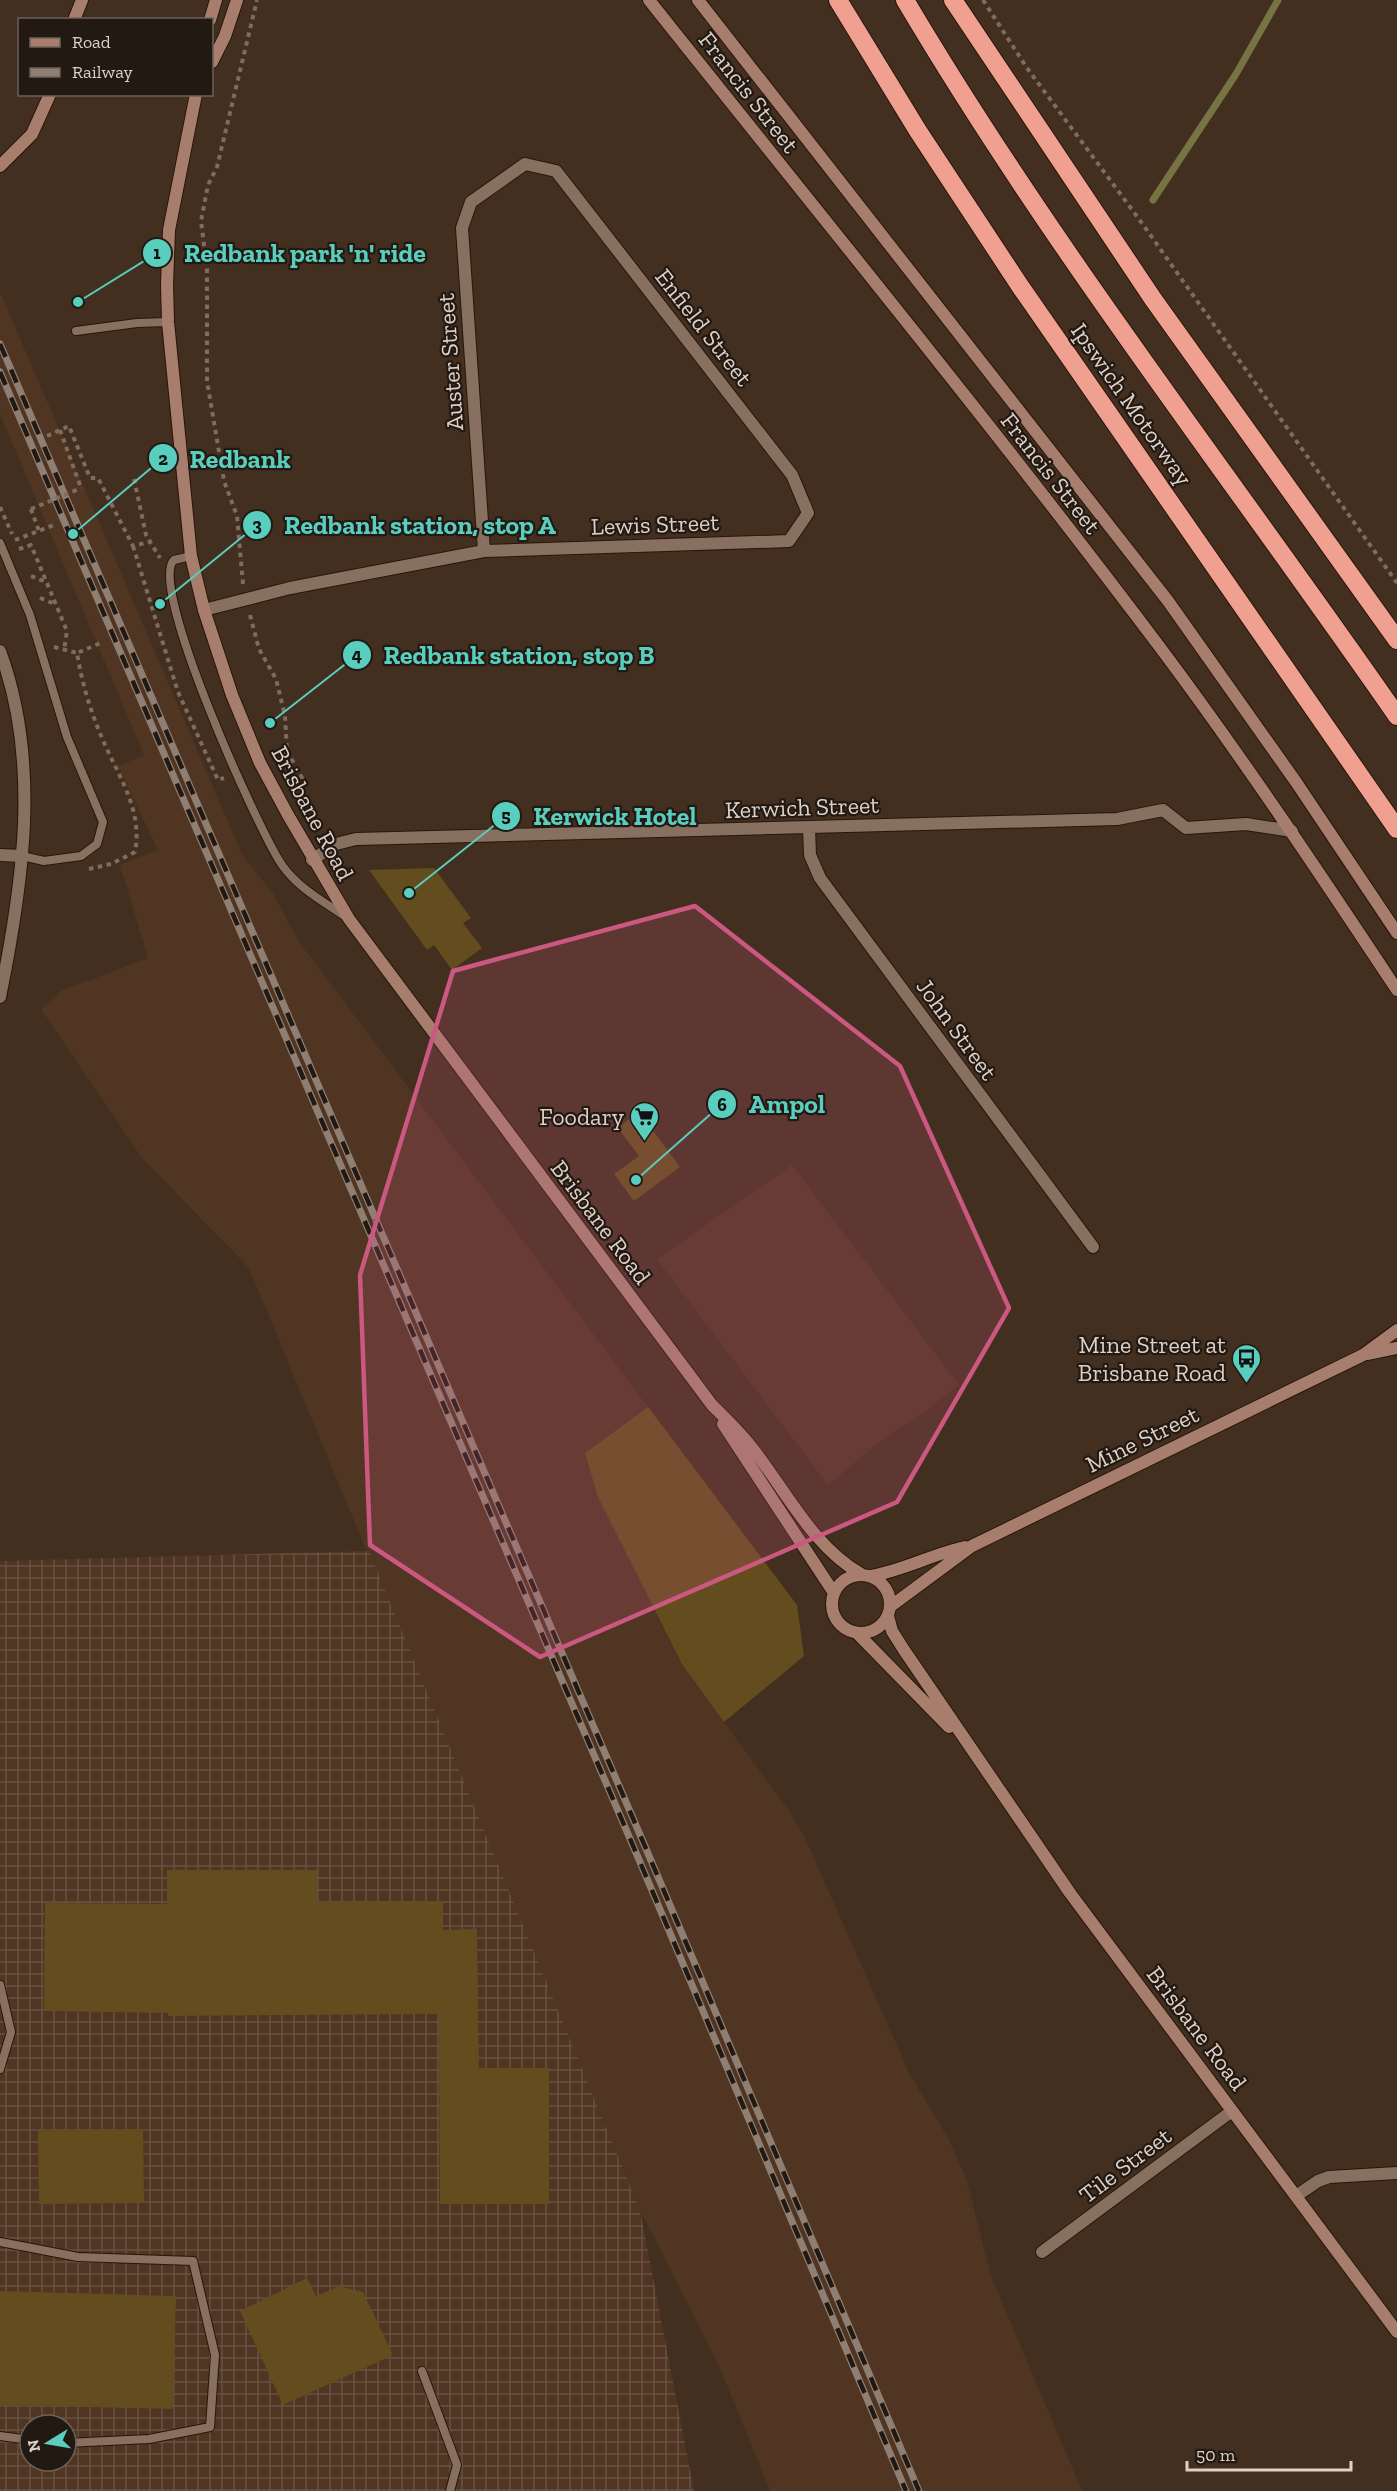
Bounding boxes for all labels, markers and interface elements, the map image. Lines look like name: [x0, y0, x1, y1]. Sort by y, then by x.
legend: [18, 18, 213, 96]
street label: Francis Street: [693, 26, 805, 158]
text: Road: [72, 31, 111, 53]
text: Railway: [72, 61, 134, 83]
callout: Redbank park 'n' ride: [142, 231, 438, 275]
text: Redbank park 'n' ride: [184, 237, 426, 269]
text: 1: [153, 242, 161, 264]
street label: Enfield Street: [649, 262, 759, 392]
street label: Auster Street: [431, 292, 469, 432]
street label: Ipswich Motorway: [1065, 317, 1199, 491]
street label: Francis Street: [995, 407, 1107, 539]
callout: Redbank: [148, 436, 303, 480]
text: Redbank: [189, 443, 291, 475]
text: 2: [158, 448, 168, 470]
callout: Redbank station, stop A: [242, 503, 569, 547]
street label: Lewis Street: [590, 507, 720, 541]
text: Redbank station, stop A: [284, 509, 556, 541]
text: 3: [252, 514, 262, 536]
callout: Redbank station, stop B: [342, 633, 667, 677]
text: Redbank station, stop B: [384, 639, 654, 671]
text: 4: [352, 644, 362, 666]
street label: Brisbane Road: [265, 741, 361, 885]
street label: Kerwich Street: [724, 790, 880, 824]
callout: Kerwick Hotel: [491, 794, 708, 838]
text: Kerwick Hotel: [533, 800, 697, 832]
text: 5: [501, 805, 511, 827]
street label: John Street: [910, 973, 1004, 1086]
callout: Ampol: [707, 1082, 837, 1126]
text: Ampol: [749, 1088, 825, 1120]
text: 6: [717, 1094, 727, 1116]
supermarket icon: Foodary: [629, 1100, 661, 1142]
place label: Foodary: [539, 1102, 625, 1131]
street label: Brisbane Road: [545, 1154, 657, 1290]
place label: Mine Street at Brisbane Road: [1078, 1330, 1226, 1387]
bus stop icon: Mine Street at Brisbane Road: [1231, 1342, 1263, 1384]
street label: Mine Street: [1081, 1399, 1203, 1479]
street label: Brisbane Road: [1141, 1960, 1253, 2096]
street label: Tile Street: [1073, 2121, 1177, 2209]
north arrow: [18, 2413, 78, 2473]
scale bar: [1187, 2434, 1350, 2472]
text: N: [23, 2438, 44, 2454]
text: 50 m: [1196, 2444, 1236, 2466]

